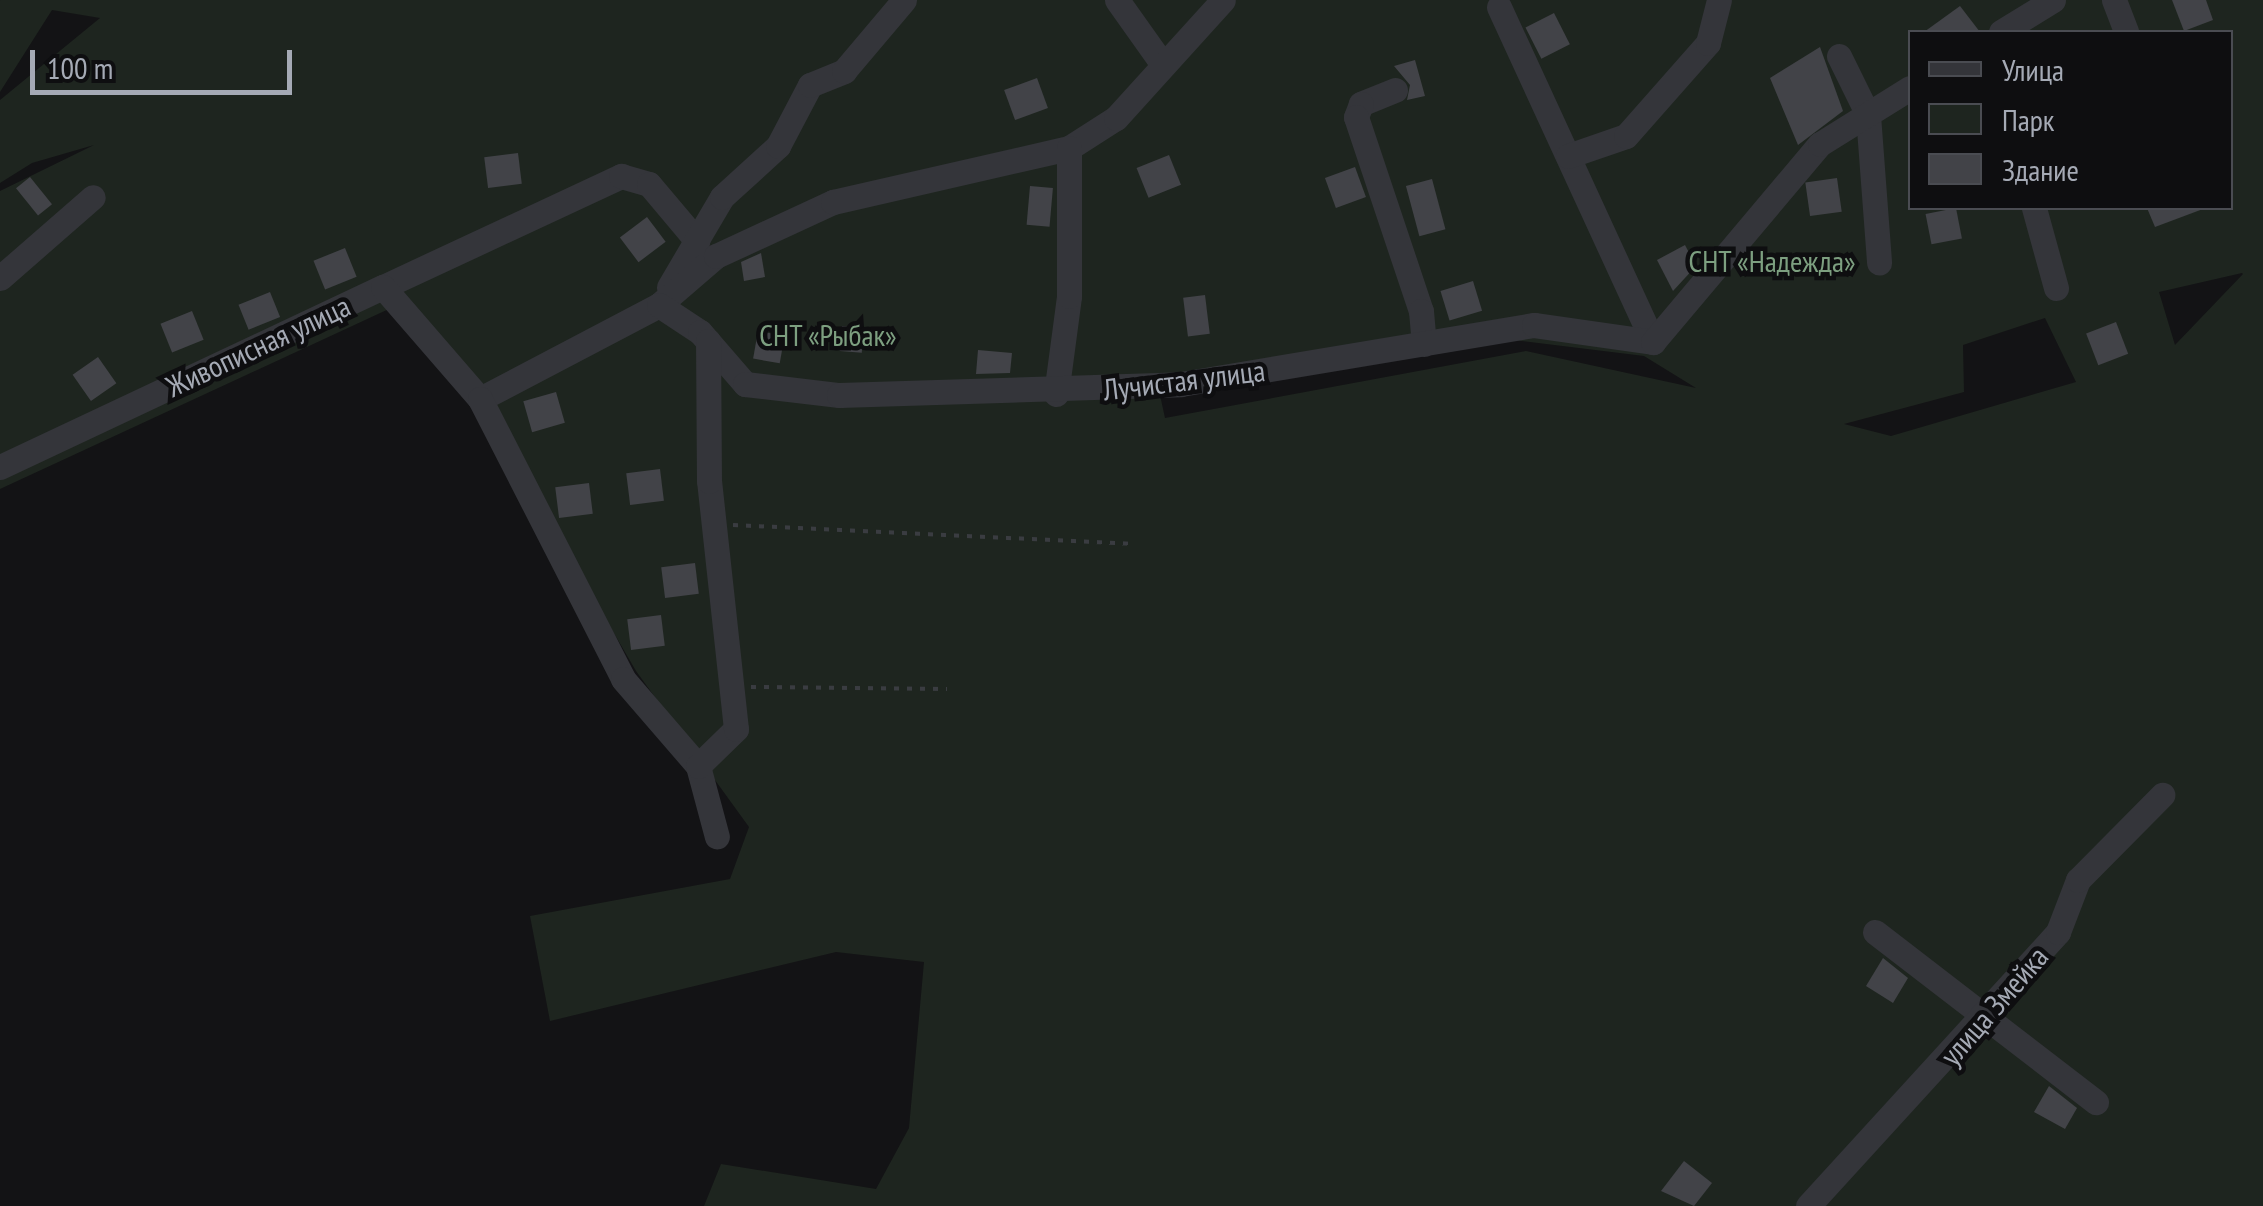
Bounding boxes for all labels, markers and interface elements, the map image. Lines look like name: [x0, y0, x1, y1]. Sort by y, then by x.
scale bar: [35, 30, 298, 92]
legend: [1908, 30, 2233, 210]
text: 100 m: [47, 48, 113, 87]
text: Улица: [2002, 50, 2064, 89]
text: Парк: [2002, 100, 2054, 139]
text: Здание: [2002, 150, 2079, 189]
park label: СНТ «Надежда»: [1688, 243, 1856, 279]
street label: Живописная улица: [160, 288, 356, 404]
park label: СНТ «Рыбак»: [759, 317, 897, 353]
street label: Лучистая улица: [1101, 352, 1267, 408]
street label: улица Змейка: [1933, 939, 2055, 1073]

